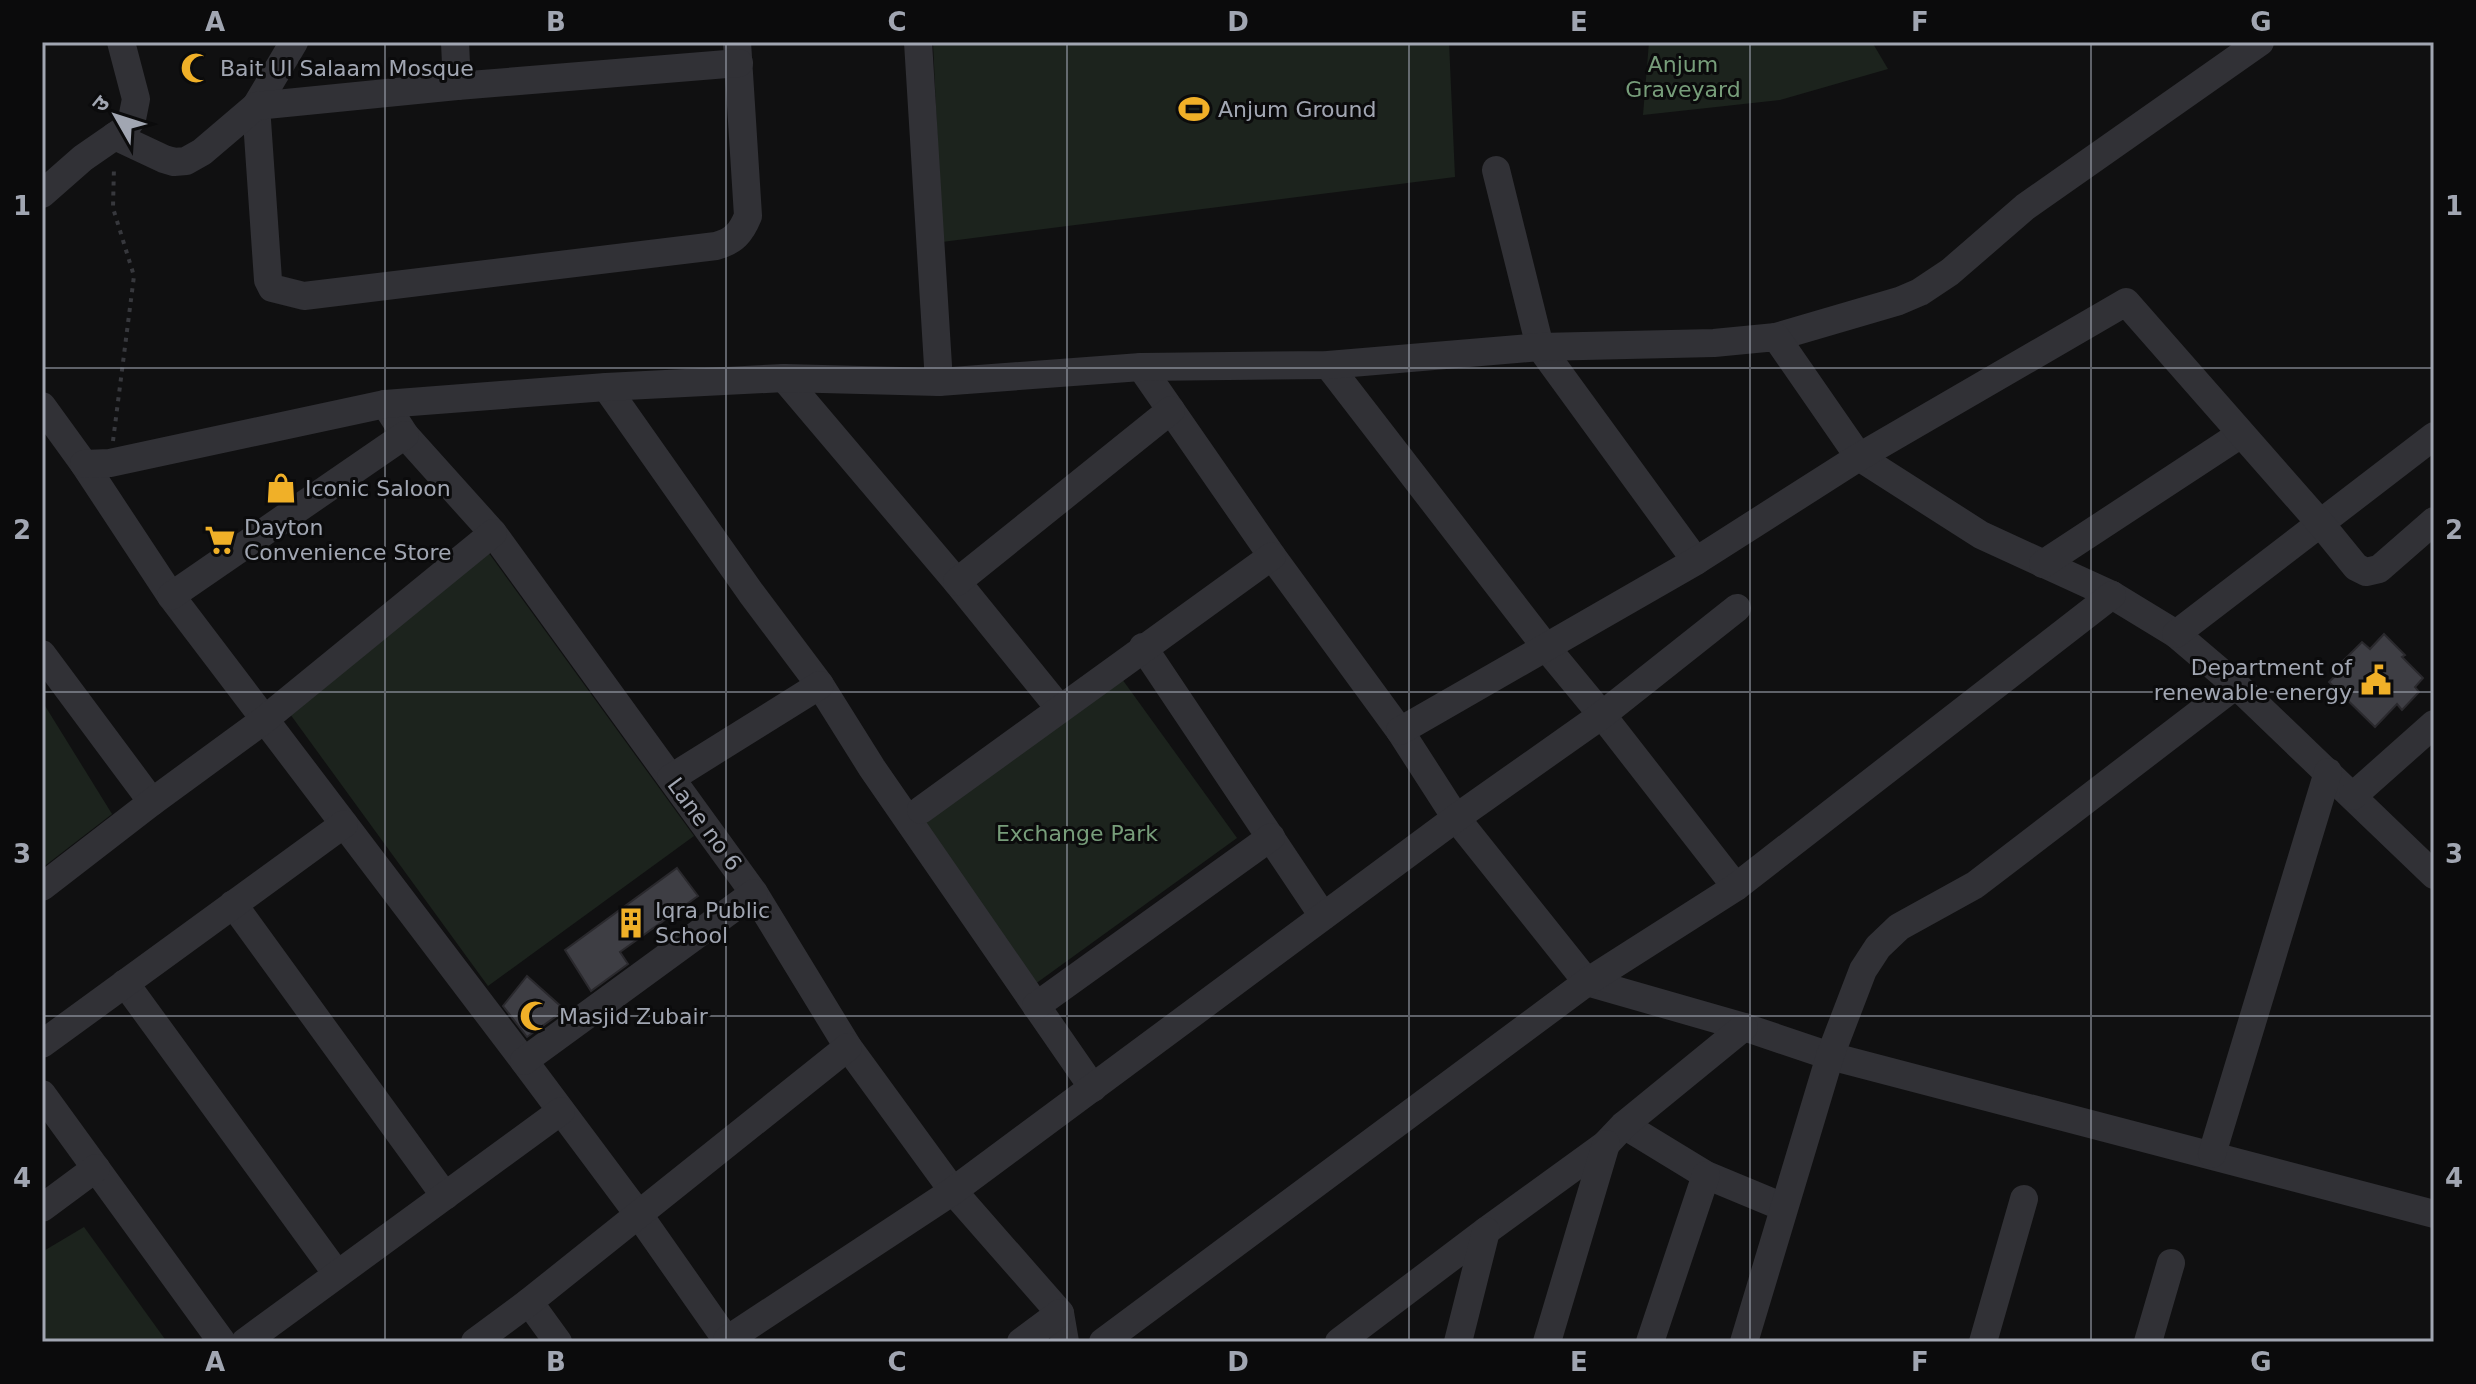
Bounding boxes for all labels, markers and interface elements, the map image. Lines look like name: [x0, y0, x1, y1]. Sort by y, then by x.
text: A: [205, 7, 225, 37]
text: B: [546, 7, 566, 37]
text: C: [887, 7, 907, 37]
text: D: [1227, 7, 1249, 37]
text: E: [1570, 7, 1588, 37]
text: F: [1911, 7, 1929, 37]
text: G: [2250, 7, 2272, 37]
mosque icon: Bait Ul Salaam Mosque: [179, 51, 213, 85]
park label: Anjum Graveyard: [1625, 52, 1741, 102]
place label: Bait Ul Salaam Mosque: [220, 56, 474, 81]
north arrow: [76, 76, 156, 156]
text: उ: [87, 90, 115, 117]
sports icon: Anjum Ground: [1177, 92, 1211, 126]
place label: Anjum Ground: [1218, 97, 1376, 122]
text: 1: [13, 191, 31, 221]
text: 1: [2445, 191, 2463, 221]
shop icon: Iconic Saloon: [264, 471, 298, 505]
place label: Iconic Saloon: [305, 476, 451, 501]
text: 2: [13, 515, 31, 545]
place label: Dayton Convenience Store: [244, 515, 452, 565]
text: 2: [2445, 515, 2463, 545]
supermarket icon: Dayton Convenience Store: [203, 523, 237, 557]
place label: Department of renewable energy: [2154, 655, 2353, 705]
public building icon: Department of renewable energy: [2359, 663, 2393, 697]
street label: Lane no 6: [663, 773, 747, 876]
park label: Exchange Park: [996, 821, 1158, 846]
text: 3: [13, 839, 31, 869]
text: 3: [2445, 839, 2463, 869]
place label: Iqra Public School: [655, 898, 770, 948]
building icon: Iqra Public School: [614, 906, 648, 940]
mosque icon: Masjid Zubair: [518, 999, 552, 1033]
place label: Masjid Zubair: [559, 1004, 709, 1029]
text: 4: [13, 1163, 31, 1193]
text: 4: [2445, 1163, 2463, 1193]
text: A: [205, 1347, 225, 1377]
text: B: [546, 1347, 566, 1377]
text: C: [887, 1347, 907, 1377]
text: D: [1227, 1347, 1249, 1377]
text: E: [1570, 1347, 1588, 1377]
text: F: [1911, 1347, 1929, 1377]
text: G: [2250, 1347, 2272, 1377]

